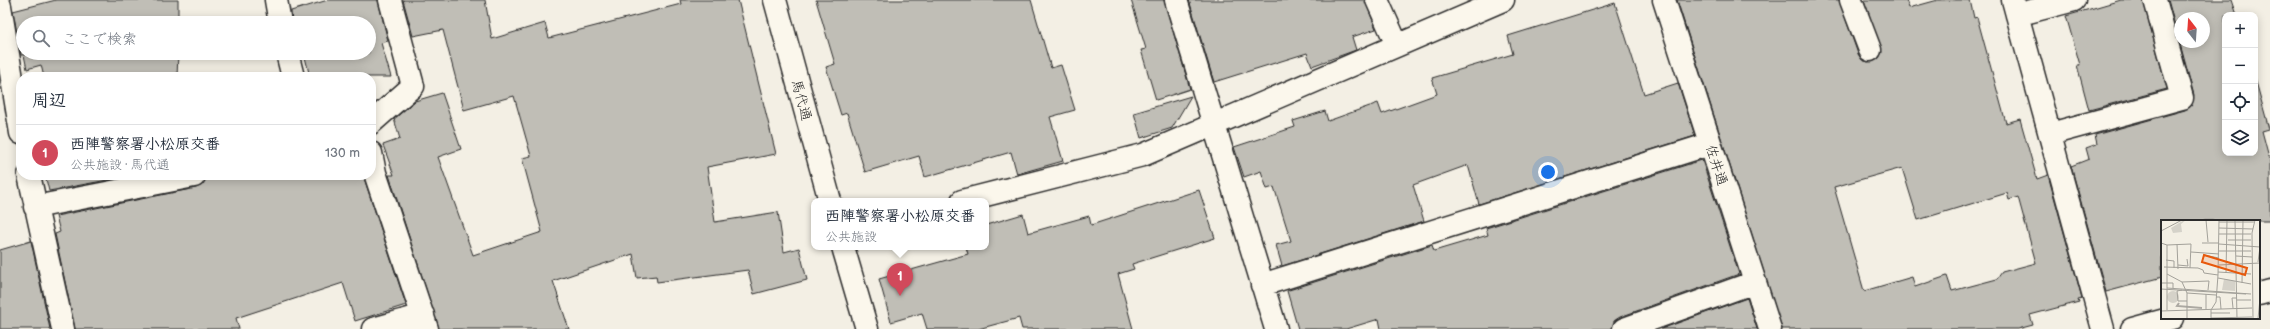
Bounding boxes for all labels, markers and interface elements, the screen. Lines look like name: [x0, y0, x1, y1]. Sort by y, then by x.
north arrow: [2174, 12, 2210, 48]
map controls: [2222, 12, 2258, 156]
button: +: [2222, 12, 2258, 48]
search box: [16, 16, 376, 60]
icon: search: [30, 27, 52, 49]
text: ここで検索: [62, 30, 137, 49]
button: −: [2222, 48, 2258, 84]
street label: 馬代通: [788, 78, 815, 123]
button: locate: [2222, 84, 2258, 120]
text: 周辺: [32, 91, 66, 111]
button: layers: [2222, 120, 2258, 156]
text: 西陣警察署小松原交番: [70, 135, 220, 154]
street label: 佐井通: [1702, 143, 1731, 188]
text: 1: [42, 145, 48, 161]
text: 130 m: [325, 145, 360, 161]
text: 公共施設 · 馬代通: [70, 157, 169, 173]
your location: [1538, 162, 1558, 182]
popup: [811, 198, 989, 250]
text: 西陣警察署小松原交番: [825, 207, 975, 226]
inset map: [2161, 220, 2260, 319]
text: 公共施設: [825, 229, 877, 245]
pin: 1: [887, 263, 913, 296]

